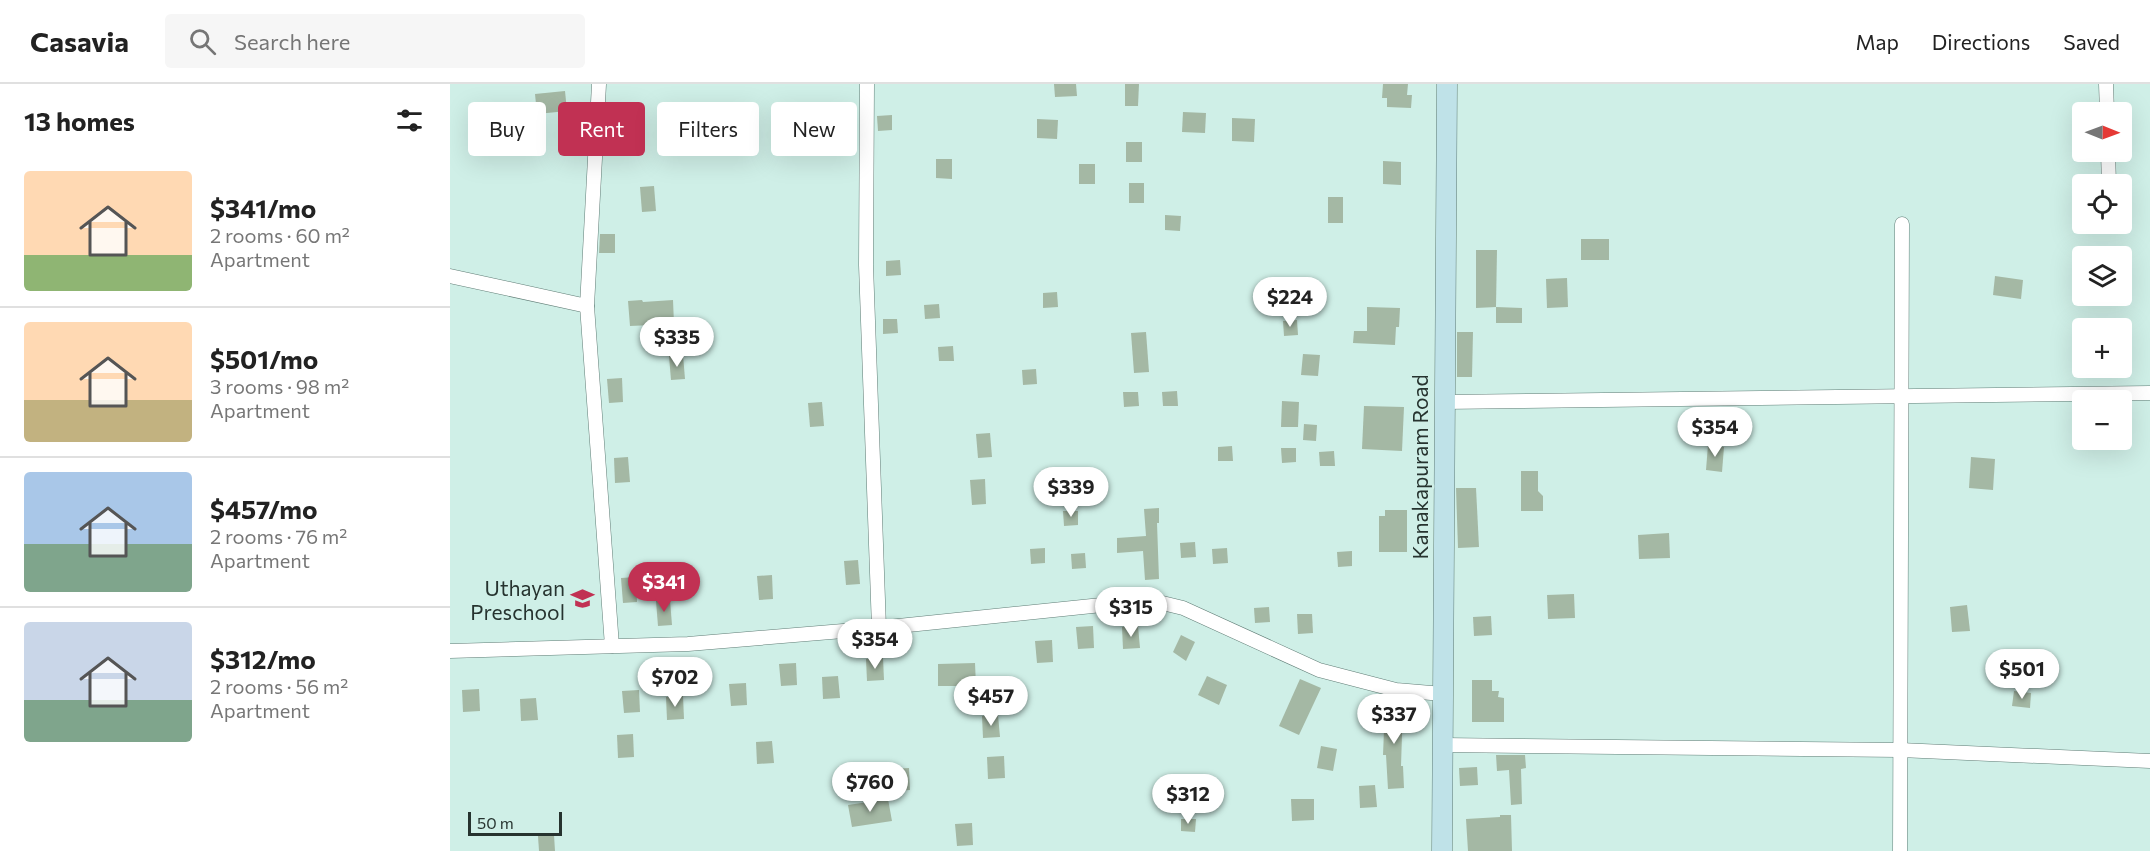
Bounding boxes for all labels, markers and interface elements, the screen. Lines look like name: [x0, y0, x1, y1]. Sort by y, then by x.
search box: [165, 14, 585, 68]
text: Casavia: [30, 24, 129, 58]
icon: search: [186, 25, 219, 58]
text: Search here: [234, 28, 350, 55]
text: Map: [1856, 29, 1899, 54]
text: Directions: [1932, 29, 2030, 54]
text: Saved: [2063, 29, 2120, 54]
chip: Buy: [468, 102, 546, 156]
chip: Rent: [558, 102, 645, 156]
chip: Filters: [657, 102, 759, 156]
chip: New: [771, 102, 857, 156]
north arrow: [2072, 102, 2132, 162]
map controls: [2072, 102, 2132, 450]
icon: filters: [393, 104, 426, 137]
text: 13 homes: [24, 105, 135, 136]
button: locate: [2072, 174, 2132, 234]
text: $341/mo: [210, 192, 316, 223]
icon: home: [72, 195, 144, 267]
text: 2 rooms · 60 m²: [210, 223, 350, 247]
button: layers: [2072, 246, 2132, 306]
text: Apartment: [210, 247, 310, 271]
pin: $224: [1254, 277, 1326, 328]
text: $224: [1267, 284, 1313, 308]
pin: $335: [641, 317, 713, 368]
button: +: [2072, 318, 2132, 378]
text: $335: [654, 324, 700, 348]
text: $501/mo: [210, 343, 318, 374]
icon: home: [72, 346, 144, 418]
text: 3 rooms · 98 m²: [210, 374, 349, 398]
street label: Kanakapuram Road: [1407, 374, 1432, 560]
button: −: [2072, 390, 2132, 450]
text: Apartment: [210, 398, 310, 422]
pin: $354: [1679, 407, 1751, 458]
text: $354: [1691, 414, 1739, 438]
pin: $339: [1035, 467, 1107, 518]
text: $339: [1047, 474, 1095, 498]
text: $457/mo: [210, 493, 318, 524]
icon: home: [72, 496, 144, 568]
text: 2 rooms · 76 m²: [210, 524, 347, 548]
text: Apartment: [210, 548, 310, 572]
pin: $341: [628, 562, 700, 613]
text: $341: [642, 569, 686, 593]
place label: Uthayan Preschool: [470, 575, 565, 624]
school or university icon: Uthayan Preschool: [570, 586, 596, 612]
pin: $315: [1095, 587, 1167, 638]
text: $315: [1109, 594, 1153, 618]
pin: $354: [839, 619, 911, 670]
text: $354: [851, 626, 899, 650]
text: $312/mo: [210, 643, 316, 674]
icon: home: [72, 646, 144, 718]
pin: $501: [1986, 649, 2058, 700]
text: $501: [1999, 656, 2045, 680]
pin: $702: [639, 657, 711, 708]
text: $702: [652, 664, 698, 688]
text: 2 rooms · 56 m²: [210, 674, 348, 698]
pin: $457: [955, 676, 1027, 727]
text: $457: [968, 683, 1014, 707]
pin: $337: [1358, 694, 1430, 745]
text: Apartment: [210, 698, 310, 722]
text: $337: [1371, 701, 1417, 725]
pin: $760: [834, 762, 906, 813]
text: $760: [846, 769, 894, 793]
pin: $312: [1152, 774, 1224, 825]
text: $312: [1166, 781, 1210, 805]
scale bar: [468, 809, 562, 836]
text: 50 m: [477, 813, 514, 832]

